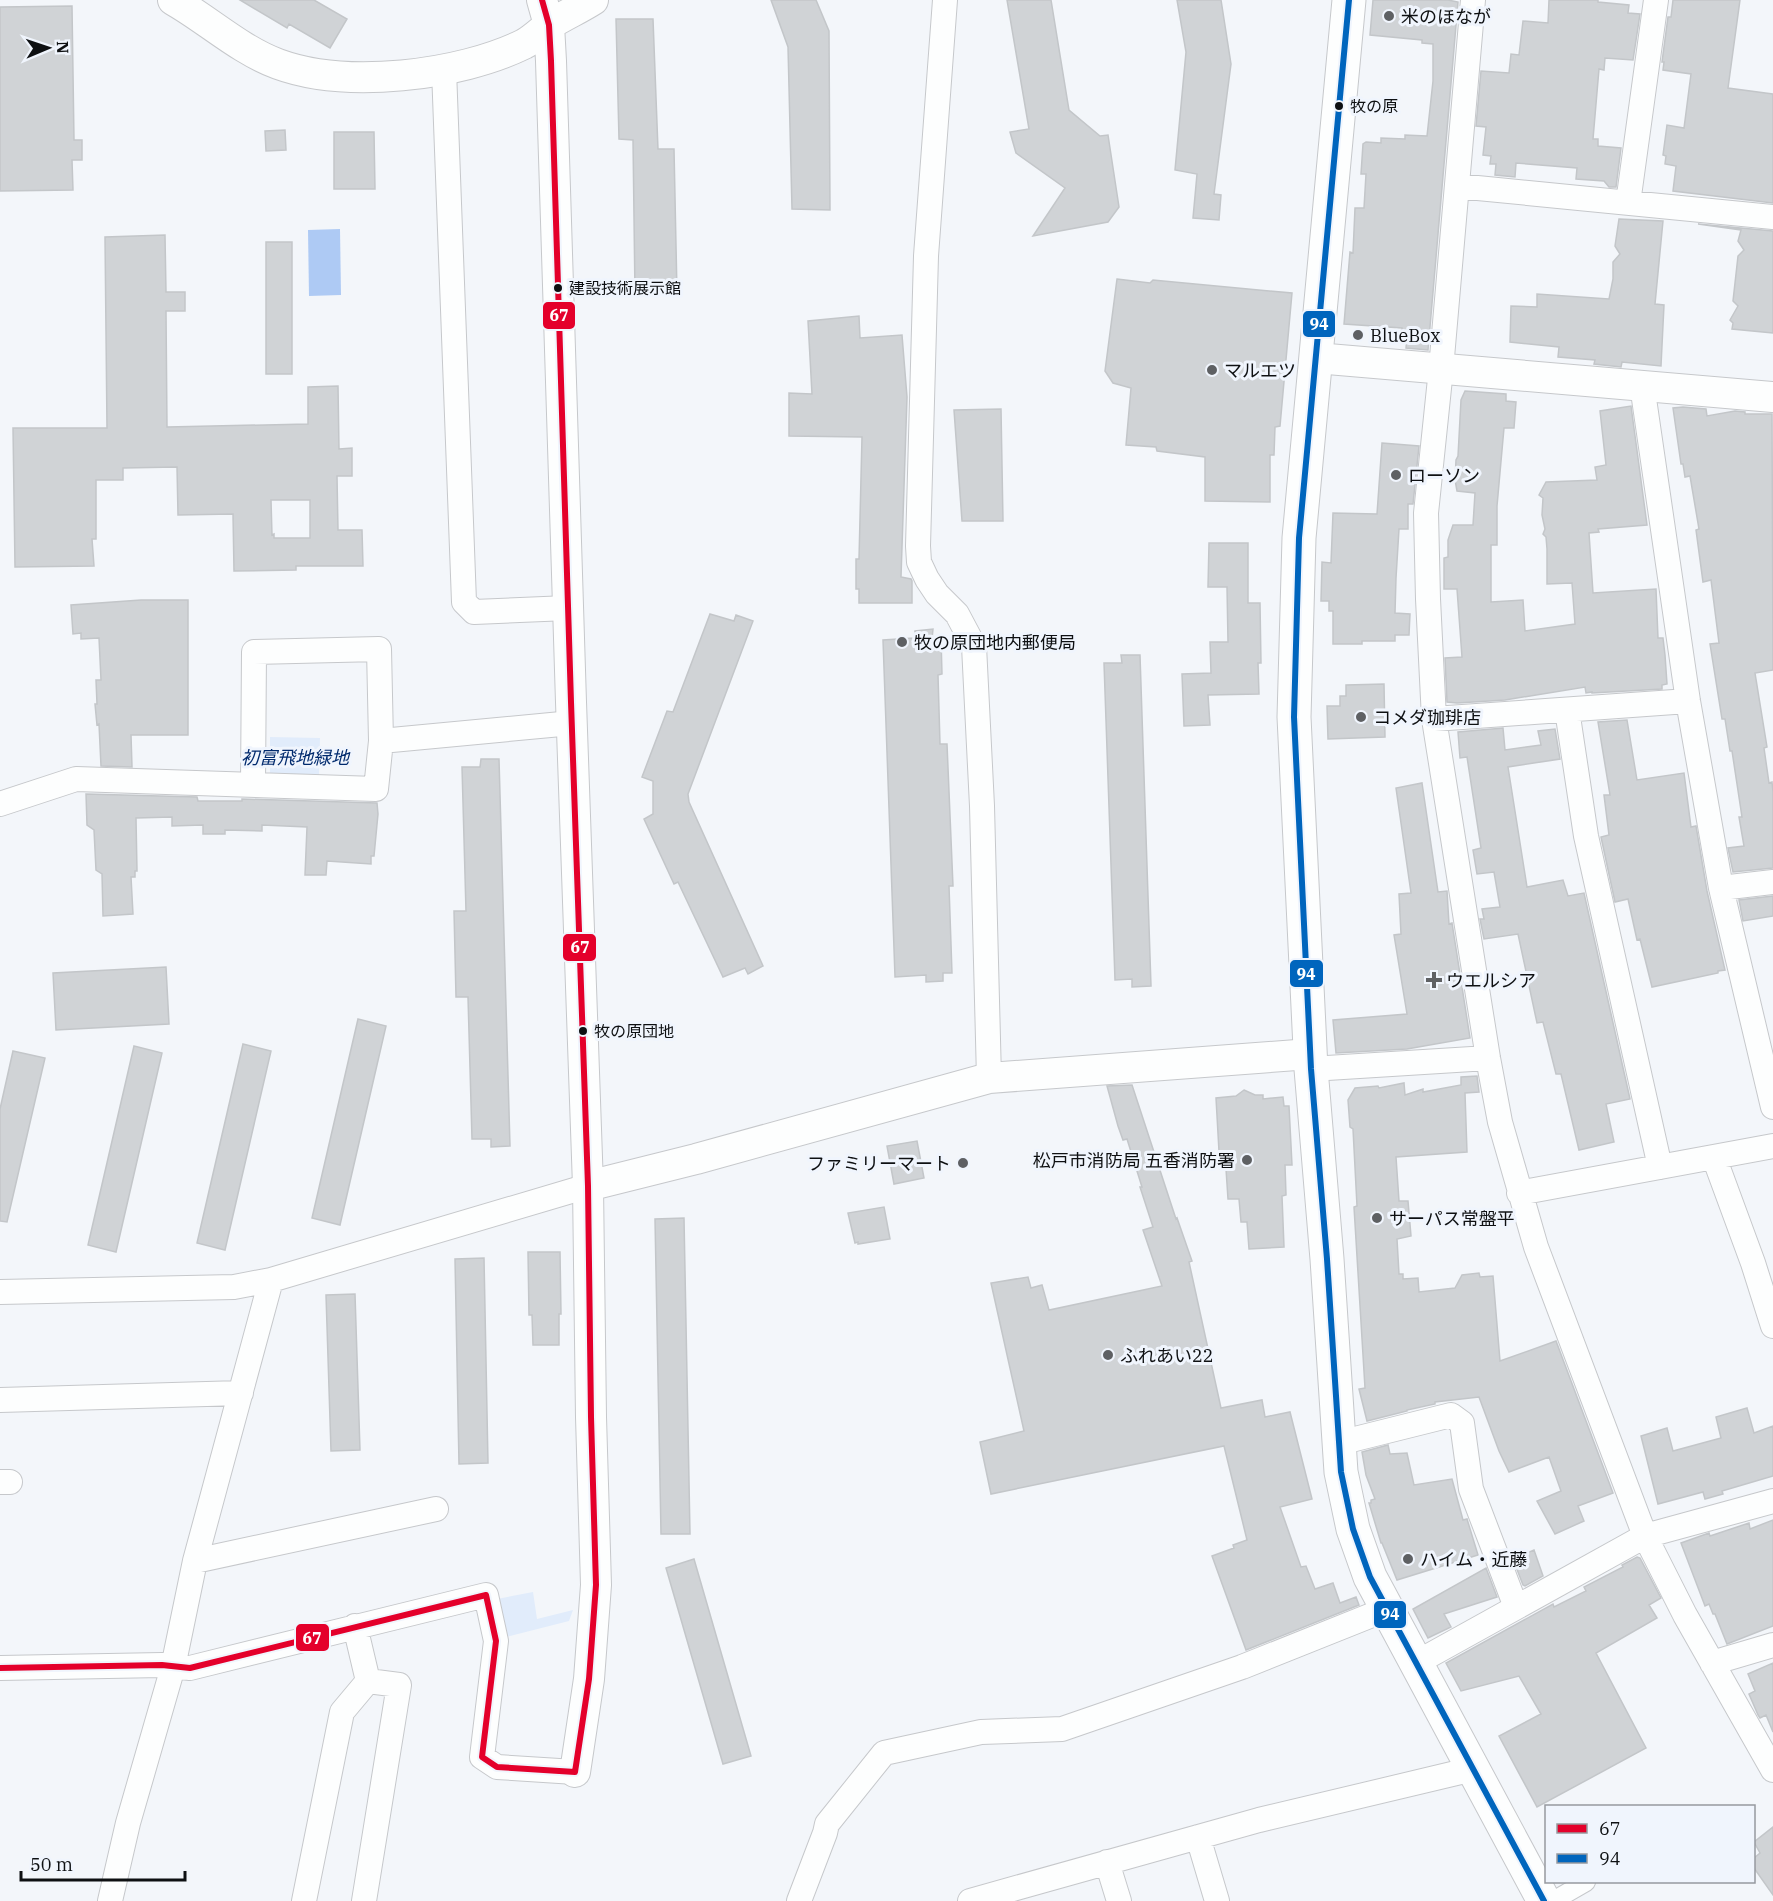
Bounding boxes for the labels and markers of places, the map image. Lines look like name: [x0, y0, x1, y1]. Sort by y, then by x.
place label: 米のほなが: [1401, 5, 1491, 28]
marker: 米のほなが: [1382, 9, 1396, 23]
place label: 牧の原: [1350, 96, 1398, 116]
marker: 牧の原: [1333, 100, 1345, 112]
place label: 建設技術展示館: [569, 278, 681, 298]
marker: 建設技術展示館: [552, 282, 564, 294]
place label: BlueBox: [1370, 324, 1440, 347]
marker: BlueBox: [1351, 328, 1365, 342]
place label: マルエツ: [1224, 359, 1296, 382]
marker: マルエツ: [1205, 363, 1219, 377]
place label: ローソン: [1408, 464, 1480, 487]
marker: ローソン: [1389, 468, 1403, 482]
place label: 牧の原団地内郵便局: [914, 631, 1076, 654]
marker: 牧の原団地内郵便局: [895, 635, 909, 649]
place label: コメダ珈琲店: [1373, 706, 1481, 729]
marker: コメダ珈琲店: [1354, 710, 1368, 724]
place label: ウエルシア: [1446, 969, 1536, 992]
marker: ウエルシア: [1427, 973, 1441, 987]
place label: 牧の原団地: [594, 1021, 674, 1041]
marker: 牧の原団地: [577, 1025, 589, 1037]
place label: 松戸市消防局 五香消防署: [1033, 1149, 1235, 1172]
place label: ファミリーマート: [807, 1152, 951, 1175]
marker: 松戸市消防局 五香消防署: [1240, 1153, 1254, 1167]
marker: ファミリーマート: [956, 1156, 970, 1170]
place label: サーパス常盤平: [1389, 1207, 1515, 1230]
marker: サーパス常盤平: [1370, 1211, 1384, 1225]
place label: ふれあい22: [1120, 1344, 1214, 1367]
marker: ふれあい22: [1101, 1348, 1115, 1362]
place label: ハイム・近藤: [1420, 1548, 1527, 1571]
marker: ハイム・近藤: [1401, 1552, 1415, 1566]

